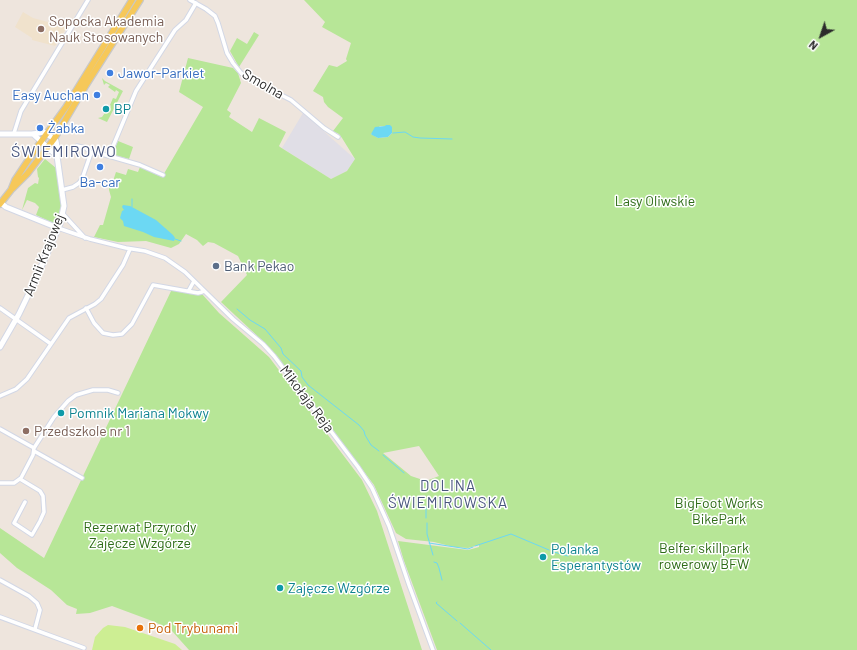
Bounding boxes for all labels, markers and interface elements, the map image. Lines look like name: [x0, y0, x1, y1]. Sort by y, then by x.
place label: Sopocka Akademia Nauk Stosowanych: [49, 13, 164, 46]
north arrow: [801, 16, 841, 56]
marker: Sopocka Akademia Nauk Stosowanych: [36, 24, 46, 34]
text: N: [806, 38, 820, 53]
place label: Jawor-Parkiet: [118, 65, 205, 81]
street label: Smolna: [239, 65, 287, 103]
marker: Jawor-Parkiet: [105, 68, 115, 78]
place label: Easy Auchan: [12, 87, 89, 103]
marker: Easy Auchan: [92, 90, 102, 100]
place label: BP: [114, 101, 131, 117]
marker: BP: [101, 104, 111, 114]
place label: Żabka: [48, 120, 85, 136]
marker: Żabka: [35, 123, 45, 133]
district label: ŚWIEMIROWO: [11, 142, 117, 162]
marker: Ba-car: [95, 162, 105, 172]
place label: Ba-car: [80, 174, 120, 190]
park label: Lasy Oliwskie: [615, 193, 695, 209]
street label: Armii Krajowej: [20, 211, 68, 299]
place label: Bank Pekao: [224, 258, 294, 274]
marker: Bank Pekao: [211, 261, 221, 271]
street label: Mikołaja Reja: [276, 362, 338, 436]
place label: Pomnik Mariana Mokwy: [69, 405, 209, 421]
marker: Pomnik Mariana Mokwy: [56, 408, 66, 418]
place label: Przedszkole nr 1: [34, 423, 130, 439]
marker: Przedszkole nr 1: [21, 426, 31, 436]
district label: DOLINA ŚWIEMIROWSKA: [388, 477, 508, 512]
park label: BigFoot Works BikePark: [675, 495, 763, 528]
park label: Rezerwat Przyrody Zajęcze Wzgórze: [84, 519, 196, 552]
park label: Belfer skillpark rowerowy BFW: [659, 540, 749, 572]
place label: Polanka Esperantystów: [551, 541, 641, 574]
marker: Polanka Esperantystów: [538, 552, 548, 562]
place label: Zajęcze Wzgórze: [288, 580, 390, 596]
marker: Zajęcze Wzgórze: [275, 583, 285, 593]
place label: Pod Trybunami: [148, 620, 238, 636]
marker: Pod Trybunami: [135, 623, 145, 633]

